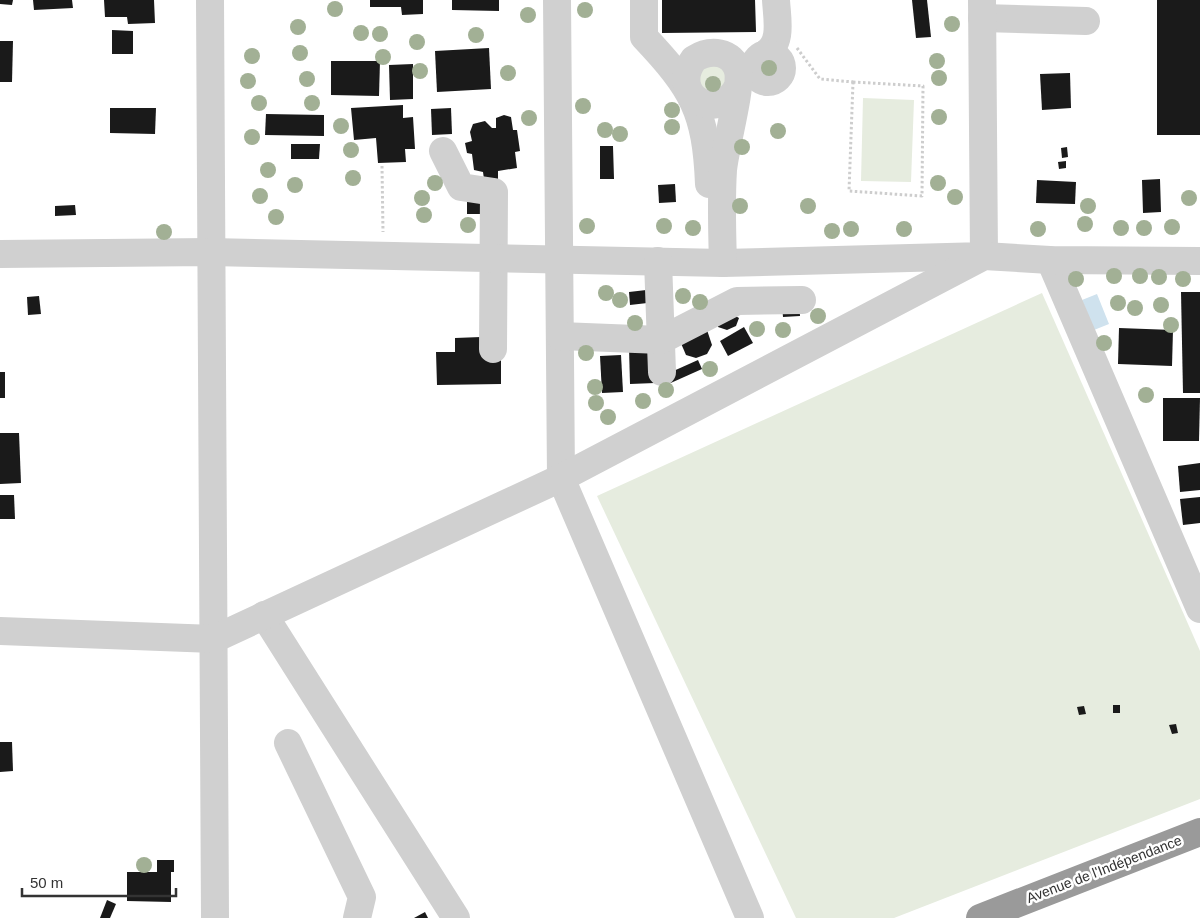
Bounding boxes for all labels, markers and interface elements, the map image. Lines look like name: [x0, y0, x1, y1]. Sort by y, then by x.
street label: Avenue de l'Indépendance: [1024, 832, 1184, 906]
scale bar: [22, 866, 176, 898]
text: 50 m: [30, 874, 63, 891]

